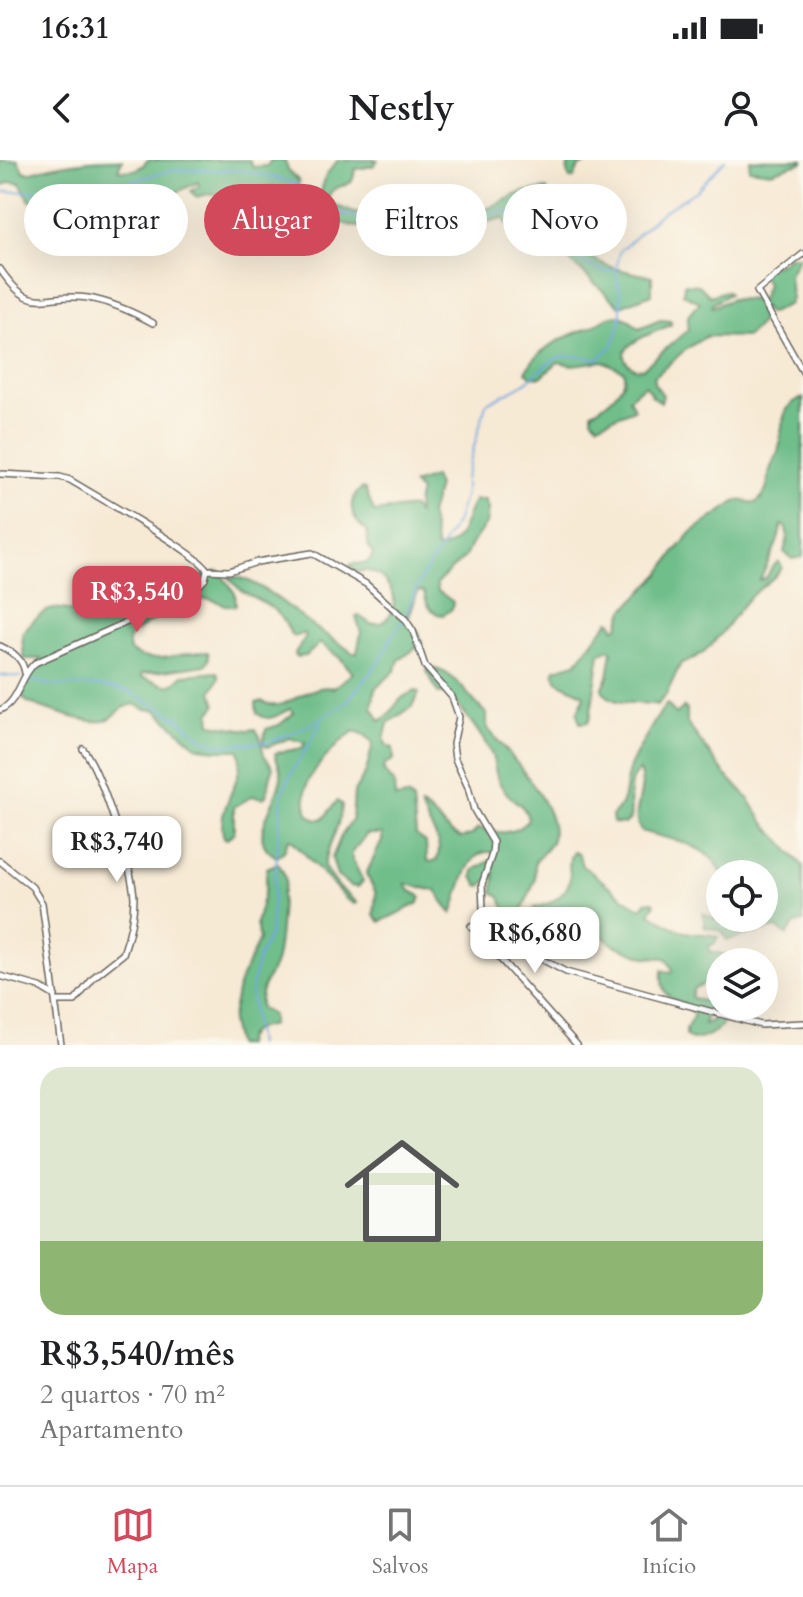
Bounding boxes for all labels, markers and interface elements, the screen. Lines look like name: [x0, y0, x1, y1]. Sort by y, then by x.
text: 16:31: [40, 8, 110, 49]
text: Nestly: [348, 84, 455, 133]
icon: back: [40, 86, 84, 130]
icon: person: [719, 86, 763, 130]
chip: Comprar: [24, 184, 188, 256]
chip: Alugar: [204, 184, 340, 256]
chip: Filtros: [356, 184, 487, 256]
chip: Novo: [503, 184, 627, 256]
pin: R$3,540: [63, 566, 211, 634]
text: R$3,540: [90, 574, 184, 609]
pin: R$3,740: [43, 816, 191, 884]
text: R$3,740: [70, 824, 164, 859]
map controls: [706, 860, 778, 1020]
button: locate: [706, 860, 778, 932]
pin: R$6,680: [461, 907, 609, 975]
text: R$6,680: [488, 915, 582, 950]
button: layers: [706, 948, 778, 1020]
icon: home: [330, 1119, 474, 1263]
text: R$3,540/mês: [40, 1331, 235, 1377]
text: 2 quartos · 70 m²: [40, 1377, 225, 1412]
text: Apartamento: [40, 1412, 183, 1447]
tab: Mapa: [107, 1503, 158, 1581]
tab: Salvos: [372, 1503, 428, 1581]
tab: Início: [642, 1503, 696, 1581]

